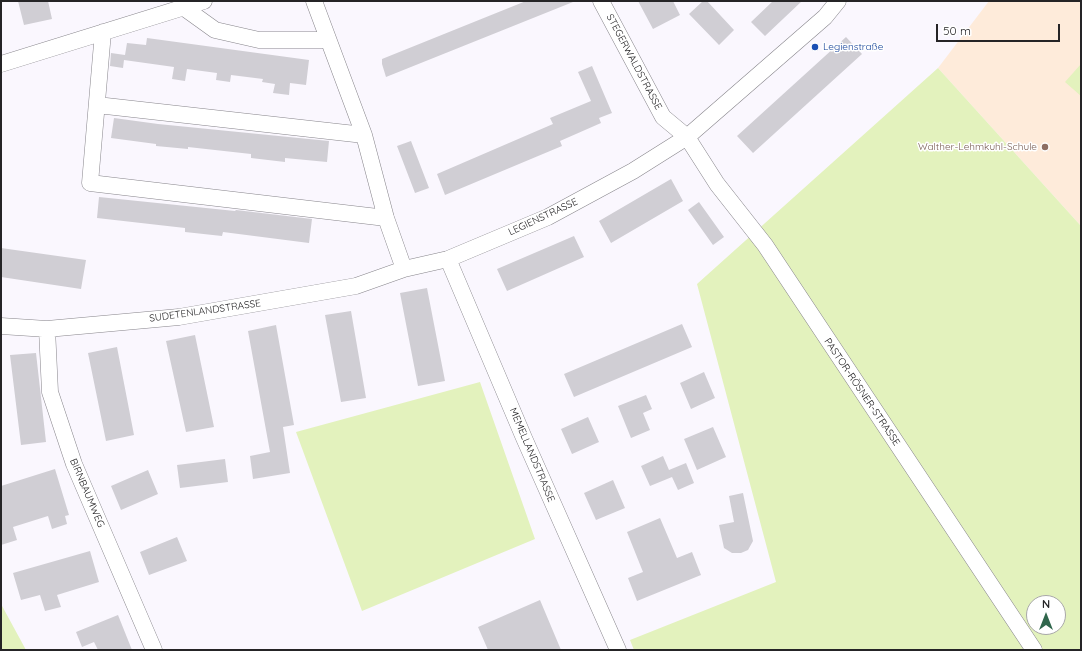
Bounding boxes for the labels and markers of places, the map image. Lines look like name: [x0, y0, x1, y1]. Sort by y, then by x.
place label: Legienstraße: [823, 41, 883, 53]
marker: Legienstraße: [810, 42, 820, 52]
place label: Walther-Lehmkuhl-Schule: [918, 141, 1037, 153]
marker: Walther-Lehmkuhl-Schule: [1040, 142, 1050, 152]

